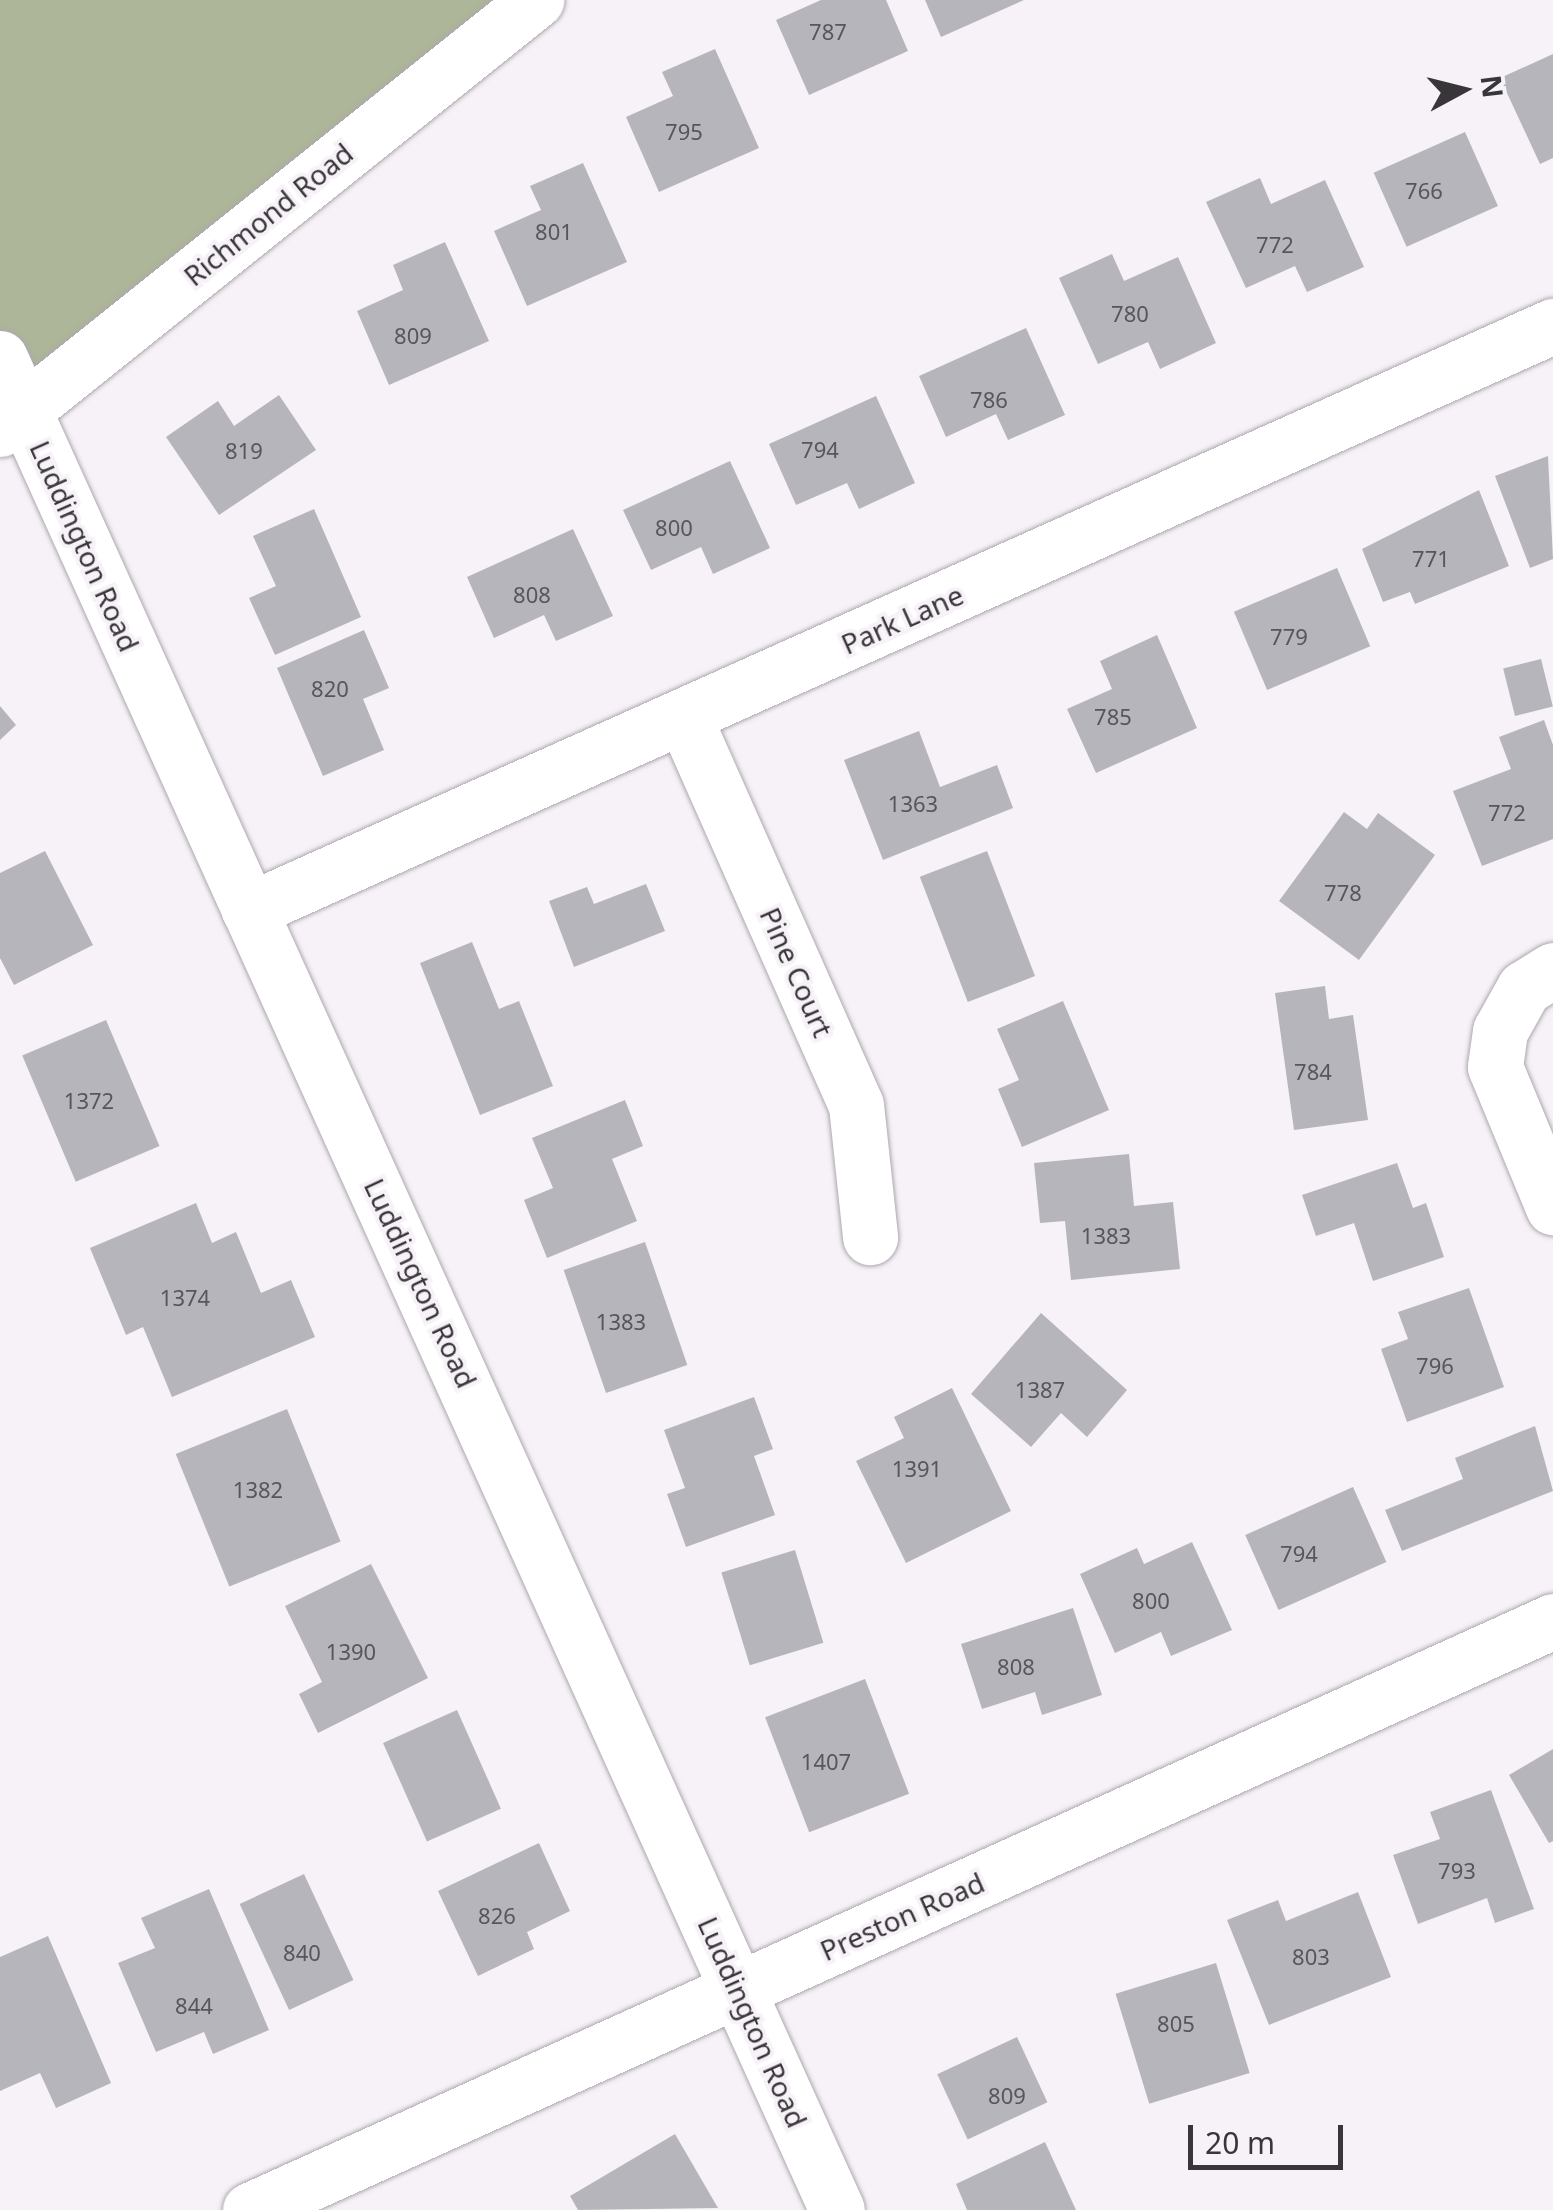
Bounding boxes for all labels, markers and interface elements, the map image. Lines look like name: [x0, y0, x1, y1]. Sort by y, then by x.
house number: 787: [809, 19, 847, 45]
north arrow: [1413, 40, 1513, 140]
text: N: [1473, 73, 1513, 100]
house number: 795: [665, 119, 703, 145]
street label: Richmond Road: [177, 136, 359, 292]
house number: 766: [1405, 178, 1443, 204]
house number: 801: [535, 219, 573, 245]
house number: 772: [1256, 232, 1294, 258]
house number: 780: [1111, 301, 1149, 327]
house number: 809: [394, 323, 432, 349]
house number: 786: [970, 387, 1008, 413]
street label: Luddington Road: [23, 435, 147, 657]
house number: 794: [801, 437, 839, 463]
house number: 819: [225, 438, 263, 464]
house number: 800: [655, 515, 693, 541]
house number: 771: [1412, 546, 1450, 572]
street label: Park Lane: [836, 577, 968, 661]
house number: 808: [513, 582, 551, 608]
house number: 779: [1270, 624, 1308, 650]
house number: 820: [311, 676, 349, 702]
house number: 785: [1094, 704, 1132, 730]
house number: 1363: [888, 791, 938, 817]
house number: 772: [1488, 800, 1526, 826]
house number: 778: [1324, 880, 1362, 906]
street label: Pine Court: [754, 902, 840, 1042]
house number: 784: [1294, 1059, 1332, 1085]
house number: 1372: [64, 1088, 114, 1114]
street label: Luddington Road: [358, 1173, 484, 1393]
house number: 1383: [1081, 1223, 1131, 1249]
house number: 1374: [160, 1285, 210, 1311]
house number: 1383: [596, 1309, 646, 1335]
house number: 796: [1416, 1353, 1454, 1379]
house number: 1387: [1015, 1377, 1065, 1403]
house number: 1391: [892, 1456, 942, 1482]
house number: 1382: [233, 1477, 283, 1503]
house number: 794: [1280, 1541, 1318, 1567]
house number: 800: [1132, 1588, 1170, 1614]
house number: 1390: [326, 1639, 376, 1665]
house number: 808: [997, 1654, 1035, 1680]
house number: 1407: [801, 1749, 851, 1775]
house number: 793: [1438, 1858, 1476, 1884]
street label: Preston Road: [815, 1865, 989, 1967]
house number: 826: [478, 1903, 516, 1929]
street label: Luddington Road: [691, 1911, 815, 2133]
house number: 840: [283, 1940, 321, 1966]
house number: 803: [1292, 1944, 1330, 1970]
house number: 844: [175, 1993, 213, 2019]
house number: 805: [1157, 2011, 1195, 2037]
house number: 809: [988, 2083, 1026, 2109]
scale bar: [1193, 2105, 1348, 2167]
text: 20 m: [1205, 2122, 1275, 2163]

